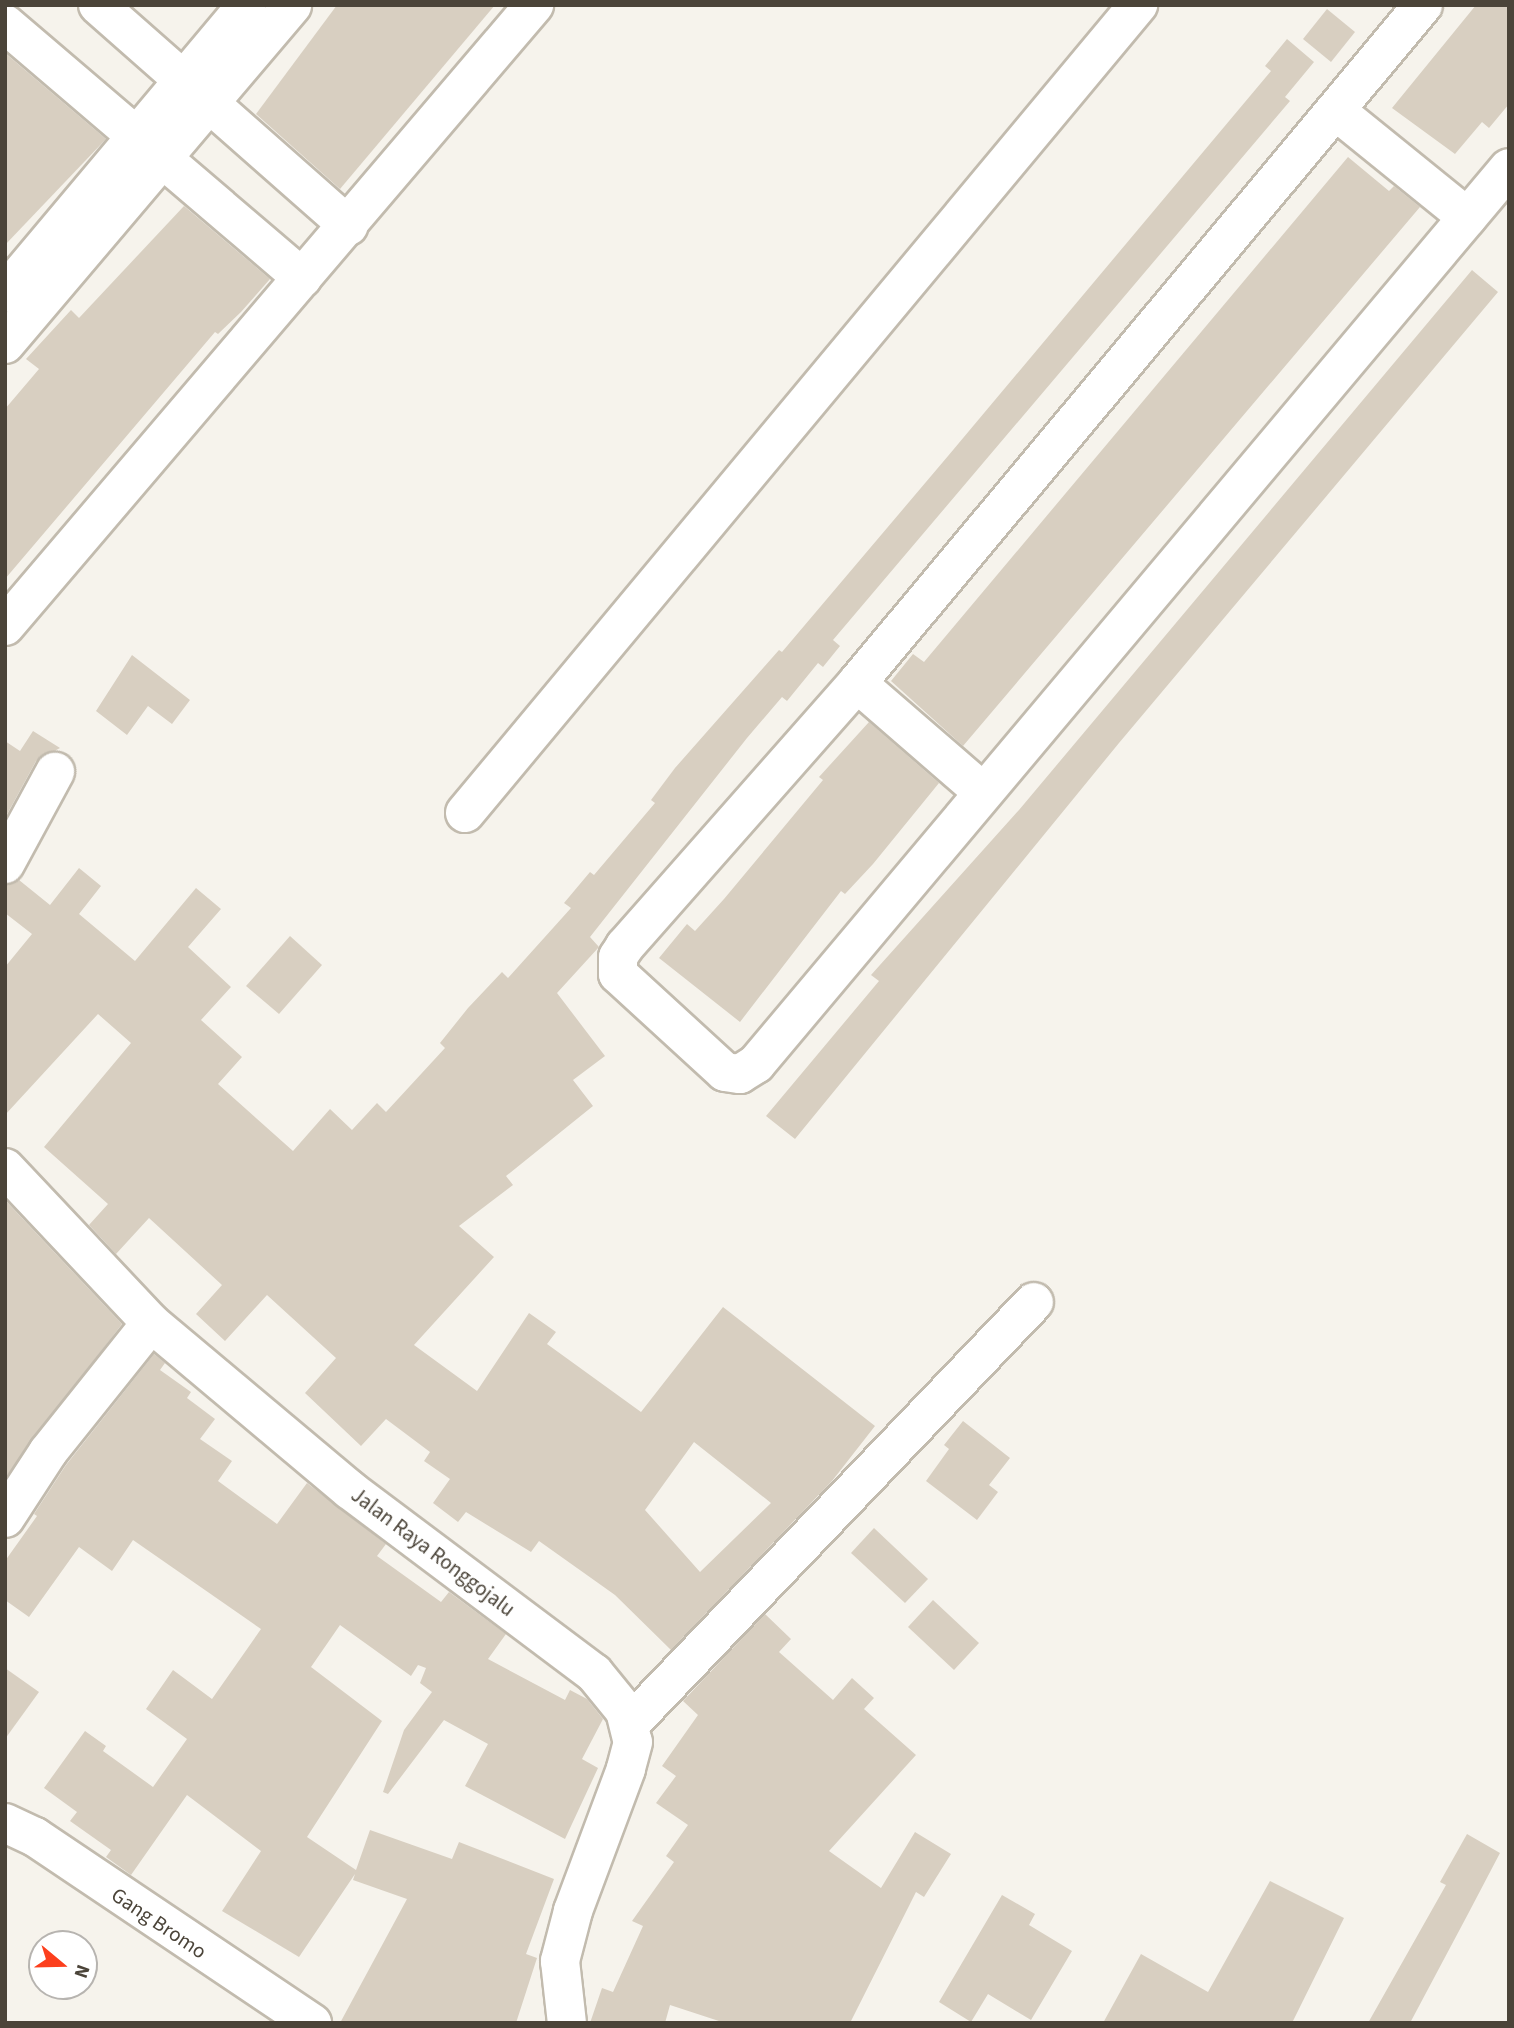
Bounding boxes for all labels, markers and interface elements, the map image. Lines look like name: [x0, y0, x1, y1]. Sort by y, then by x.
street label: Jalan Raya Ronggojalu: [346, 1482, 520, 1622]
street label: Gang Bromo: [107, 1882, 211, 1964]
north arrow: [28, 1930, 98, 2000]
text: N: [67, 1961, 96, 1982]

